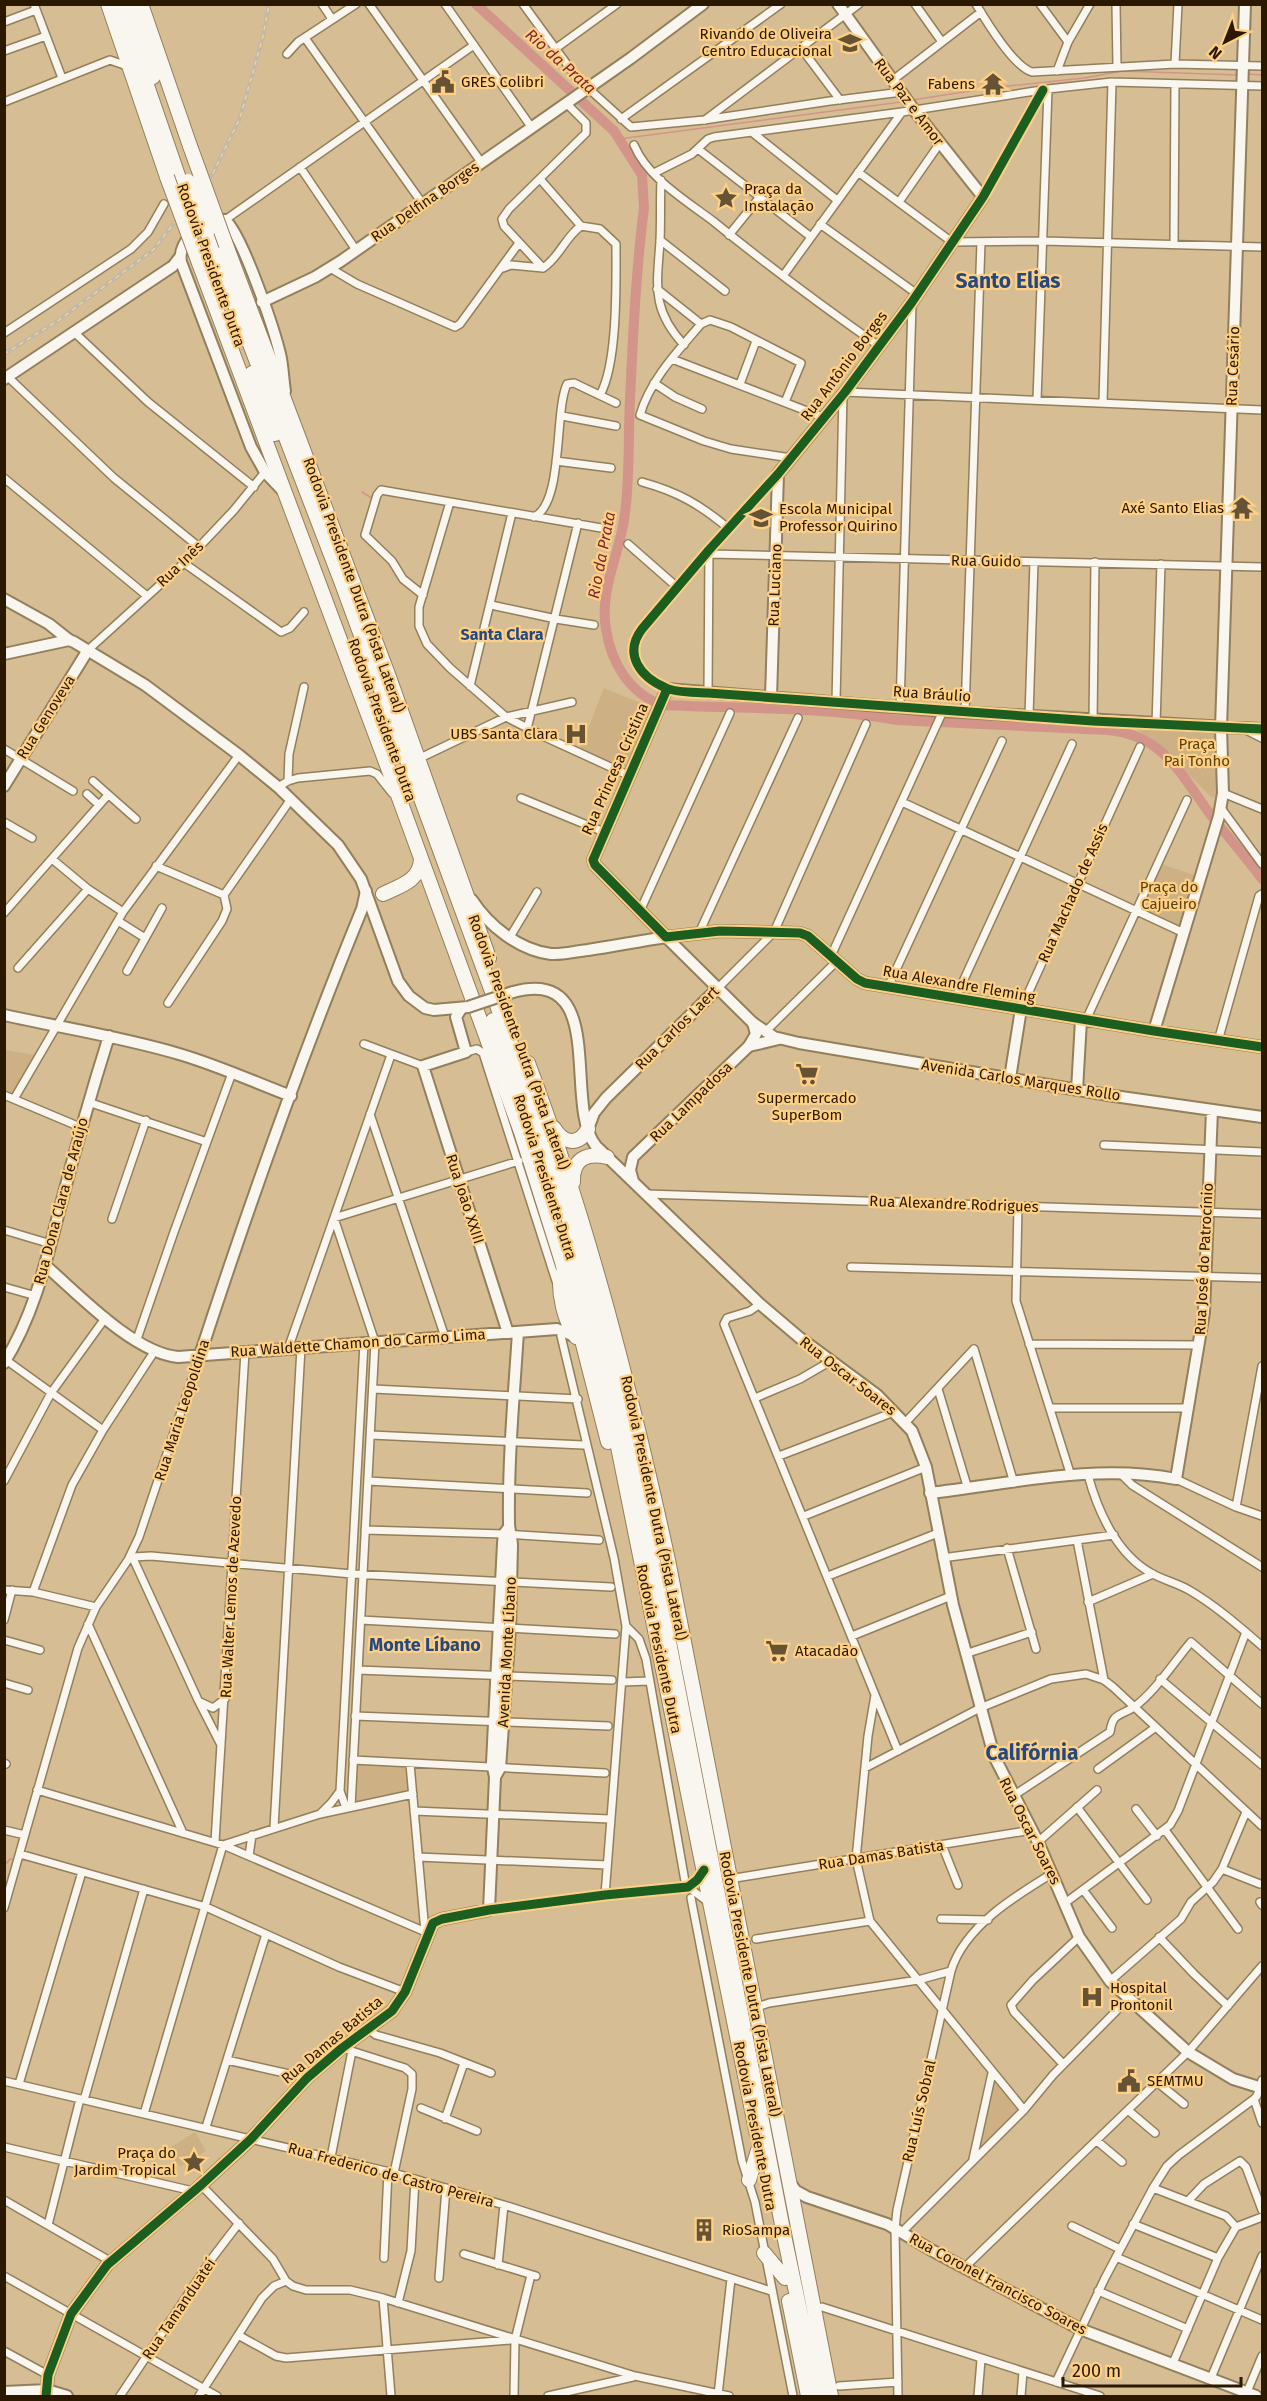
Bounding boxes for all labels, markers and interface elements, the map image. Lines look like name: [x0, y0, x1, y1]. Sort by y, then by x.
north arrow: [1195, 12, 1255, 72]
water label: Rio da Prata: [522, 25, 600, 98]
place label: Rivando de Oliveira Centro Educacional: [700, 25, 833, 60]
school or university icon: Rivando de Oliveira Centro Educacional: [837, 30, 863, 56]
text: N: [1205, 42, 1226, 63]
street label: Rua Paz e Amor: [870, 55, 948, 149]
public building icon: GRES Colibri: [430, 69, 456, 95]
temple icon: Fabens: [980, 71, 1006, 97]
place label: GRES Colibri: [461, 73, 544, 91]
place label: Fabens: [927, 75, 975, 93]
street label: Rua Delfina Borges: [367, 158, 483, 246]
place label: Praça da Instalação: [744, 180, 814, 215]
street label: Rodovia Presidente Dutra: [173, 181, 249, 349]
place icon: Praça da Instalação: [713, 185, 739, 211]
district label: Santo Elias: [955, 268, 1061, 294]
street label: Rua Antônio Borges: [797, 307, 891, 425]
street label: Rua Cesário: [1223, 326, 1243, 406]
street label: Rodovia Presidente Dutra (Pista Lateral): [299, 455, 409, 715]
temple icon: Axé Santo Elias: [1229, 495, 1255, 521]
place label: Axé Santo Elias: [1122, 499, 1224, 517]
place label: Escola Municipal Professor Quirino: [779, 500, 898, 535]
school or university icon: Escola Municipal Professor Quirino: [748, 505, 774, 531]
water label: Rio da Prata: [584, 510, 619, 600]
street label: Rua Inês: [153, 537, 207, 591]
street label: Rua Luciano: [765, 543, 785, 627]
street label: Rua Guido: [951, 551, 1021, 571]
district label: Santa Clara: [461, 625, 544, 644]
street label: Rodovia Presidente Dutra: [344, 636, 420, 804]
street label: Rua Genoveva: [13, 672, 79, 762]
street label: Rua Bráulio: [892, 682, 972, 706]
street label: Rua Princesa Cristina: [578, 700, 652, 838]
hospital icon: UBS Santa Clara: [563, 721, 589, 747]
place label: UBS Santa Clara: [450, 725, 558, 743]
park label: Praça Pai Tonho: [1164, 735, 1230, 770]
street label: Rua Machado de Assis: [1034, 821, 1112, 965]
park label: Praça do Cajueiro: [1140, 878, 1198, 913]
street label: Rodovia Presidente Dutra (Pista Lateral): [464, 912, 574, 1172]
street label: Rua Alexandre Fleming: [881, 962, 1037, 1006]
street label: Rua Carlos Laert: [631, 982, 723, 1074]
street label: Avenida Carlos Marques Rollo: [920, 1055, 1122, 1105]
street label: Rua Lampadosa: [646, 1058, 736, 1146]
supermarket icon: Supermercado SuperBom: [794, 1061, 820, 1087]
place label: Supermercado SuperBom: [757, 1089, 857, 1124]
street label: Rodovia Presidente Dutra: [510, 1092, 580, 1262]
street label: Rua Dona Clara de Araújo: [30, 1115, 92, 1287]
street label: Rua João XXIII: [442, 1152, 488, 1246]
street label: Rua José do Patrocínio: [1191, 1182, 1217, 1336]
street label: Rua Alexandre Rodrigues: [869, 1192, 1039, 1216]
street label: Rua Waldette Chamon do Carmo Lima: [230, 1325, 486, 1361]
street label: Rua Oscar Soares: [796, 1333, 900, 1419]
street label: Rua Maria Leopoldina: [151, 1337, 213, 1483]
street label: Rodovia Presidente Dutra (Pista Lateral): [617, 1374, 691, 1642]
street label: Rua Walter Lemos de Azevedo: [217, 1495, 245, 1699]
street label: Rodovia Presidente Dutra: [632, 1563, 686, 1735]
street label: Avenida Monte Líbano: [494, 1576, 520, 1728]
district label: Monte Líbano: [369, 1634, 481, 1656]
supermarket icon: Atacadão: [764, 1638, 790, 1664]
place label: Atacadão: [795, 1642, 858, 1660]
district label: Califórnia: [986, 1740, 1078, 1766]
street label: Rua Oscar Soares: [995, 1774, 1065, 1888]
street label: Rua Damas Batista: [817, 1836, 945, 1874]
street label: Rodovia Presidente Dutra (Pista Lateral): [715, 1850, 785, 2119]
place label: Hospital Prontonil: [1110, 1979, 1173, 2014]
hospital icon: Hospital Prontonil: [1079, 1984, 1105, 2010]
street label: Rua Damas Batista: [278, 1992, 386, 2088]
street label: Rodovia Presidente Dutra: [730, 2040, 780, 2212]
street label: Rua Luís Sobral: [898, 2057, 940, 2164]
public building icon: SEMTMU: [1116, 2068, 1142, 2094]
place label: SEMTMU: [1147, 2072, 1204, 2090]
street label: Rua Frederico de Castro Pereira: [286, 2139, 496, 2211]
place label: Praça do Jardim Tropical: [74, 2144, 177, 2179]
place icon: Praça do Jardim Tropical: [181, 2149, 207, 2175]
building icon: RioSampa: [691, 2217, 717, 2243]
place label: RioSampa: [722, 2221, 790, 2239]
street label: Rua Coronel Francisco Soares: [906, 2229, 1090, 2339]
street label: Rua Tamanduateí: [138, 2255, 220, 2363]
scale bar: [1063, 2350, 1242, 2388]
text: 200 m: [1072, 2360, 1121, 2382]

